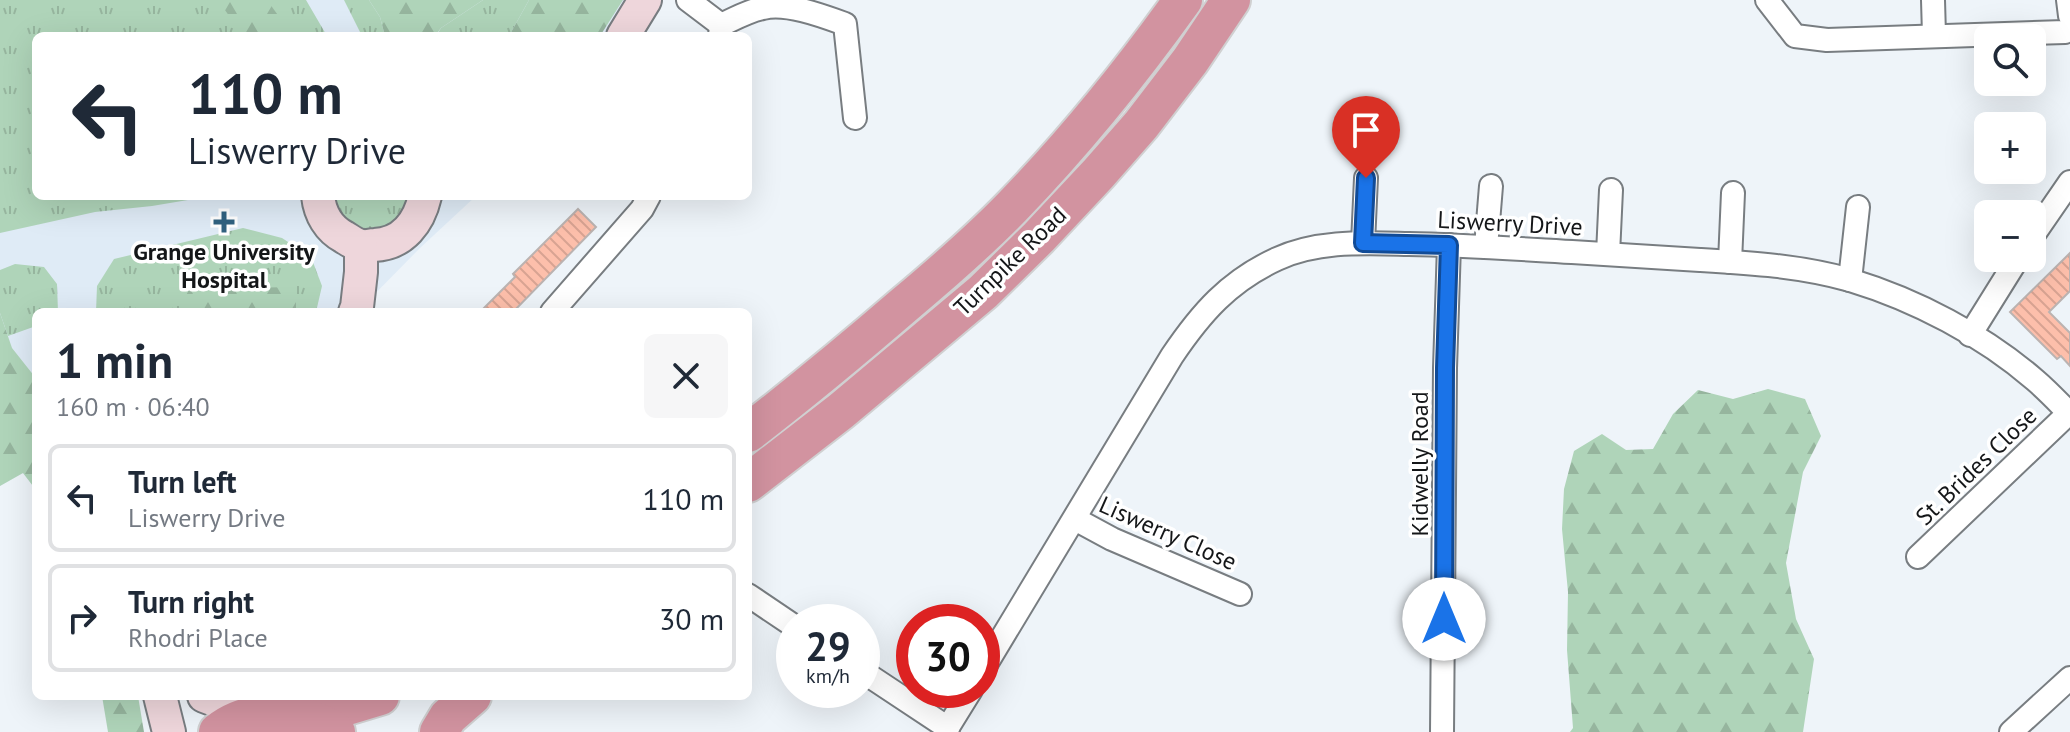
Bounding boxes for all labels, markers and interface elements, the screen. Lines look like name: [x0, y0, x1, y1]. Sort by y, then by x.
map controls: [1974, 24, 2046, 272]
button: search: [1974, 24, 2046, 96]
text: 110 m: [188, 57, 343, 129]
icon: left: [56, 64, 160, 168]
pin: [1332, 96, 1400, 178]
icon: arrive: [1344, 108, 1388, 152]
button: +: [1974, 112, 2046, 184]
text: Liswerry Drive: [188, 127, 406, 174]
street label: Turnpike Road: [947, 199, 1073, 323]
button: −: [1974, 200, 2046, 272]
street label: Liswerry Drive: [1437, 204, 1583, 242]
marker: Grange University Hospital: [213, 211, 235, 233]
place label: Grange University Hospital: [133, 236, 315, 295]
text: 1 min: [56, 329, 173, 391]
button: close: [644, 334, 728, 418]
text: 160 m · 06:40: [56, 390, 210, 423]
street label: Kidwelly Road: [1404, 391, 1435, 537]
street label: St. Brides Close: [1909, 400, 2043, 532]
text: Turn left: [128, 462, 236, 501]
icon: left: [60, 476, 104, 520]
text: 110 m: [643, 479, 724, 518]
street label: Liswerry Close: [1094, 489, 1242, 577]
text: Liswerry Drive: [128, 501, 285, 534]
position arrow: [1402, 577, 1486, 661]
text: Turn right: [128, 582, 254, 621]
icon: right: [60, 596, 104, 640]
text: 30 m: [659, 599, 724, 638]
speed limit sign: 30: [896, 604, 1000, 708]
text: 29: [805, 620, 851, 672]
text: Rhodri Place: [128, 621, 268, 654]
text: km/h: [806, 663, 850, 689]

